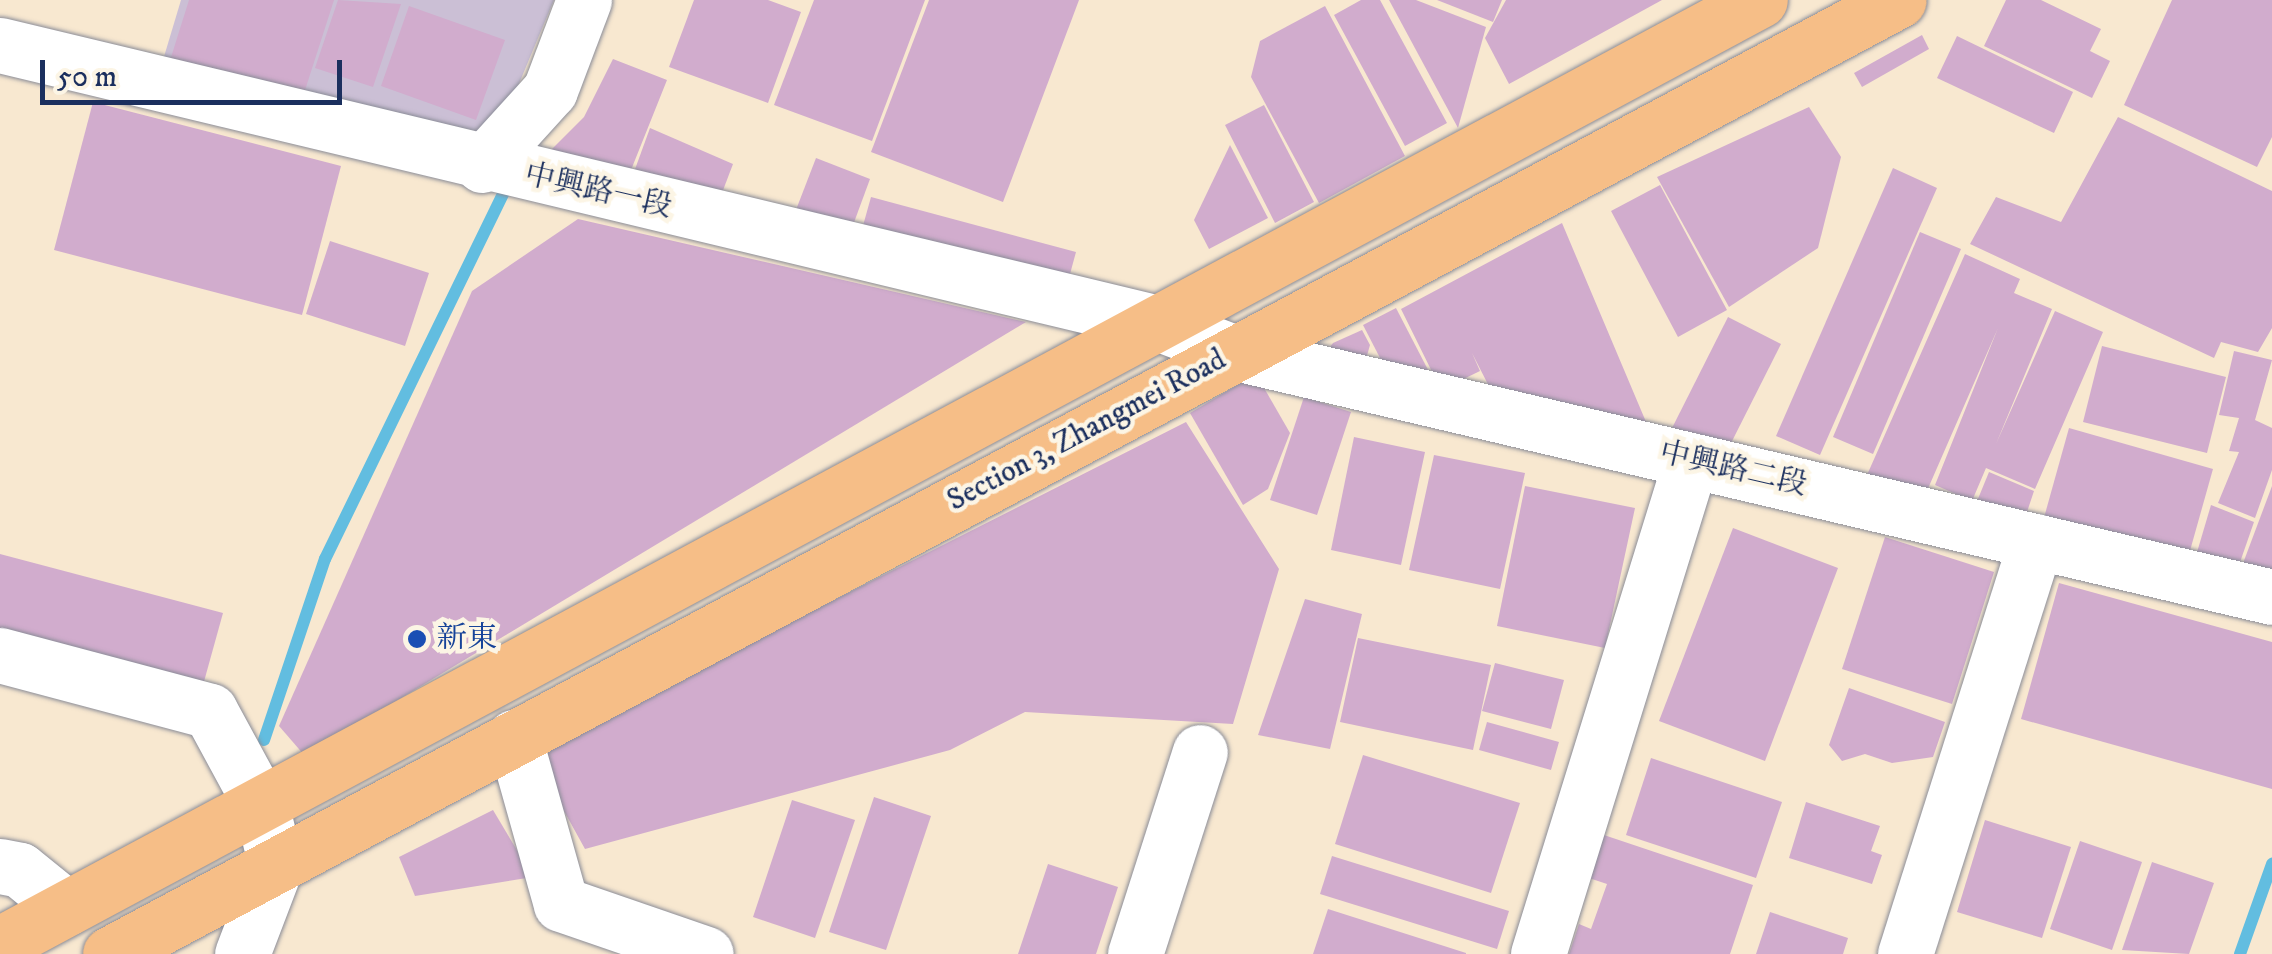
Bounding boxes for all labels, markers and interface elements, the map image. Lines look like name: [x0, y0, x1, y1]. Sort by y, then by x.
scale bar: [45, 40, 348, 102]
text: 50 m: [57, 59, 117, 96]
street label: 中興路一段: [521, 158, 675, 226]
street label: Section 3, Zhangmei Road: [942, 342, 1232, 520]
street label: 中興路二段: [1656, 436, 1810, 504]
place label: 新東: [437, 621, 497, 657]
marker: 新東: [406, 628, 428, 650]

